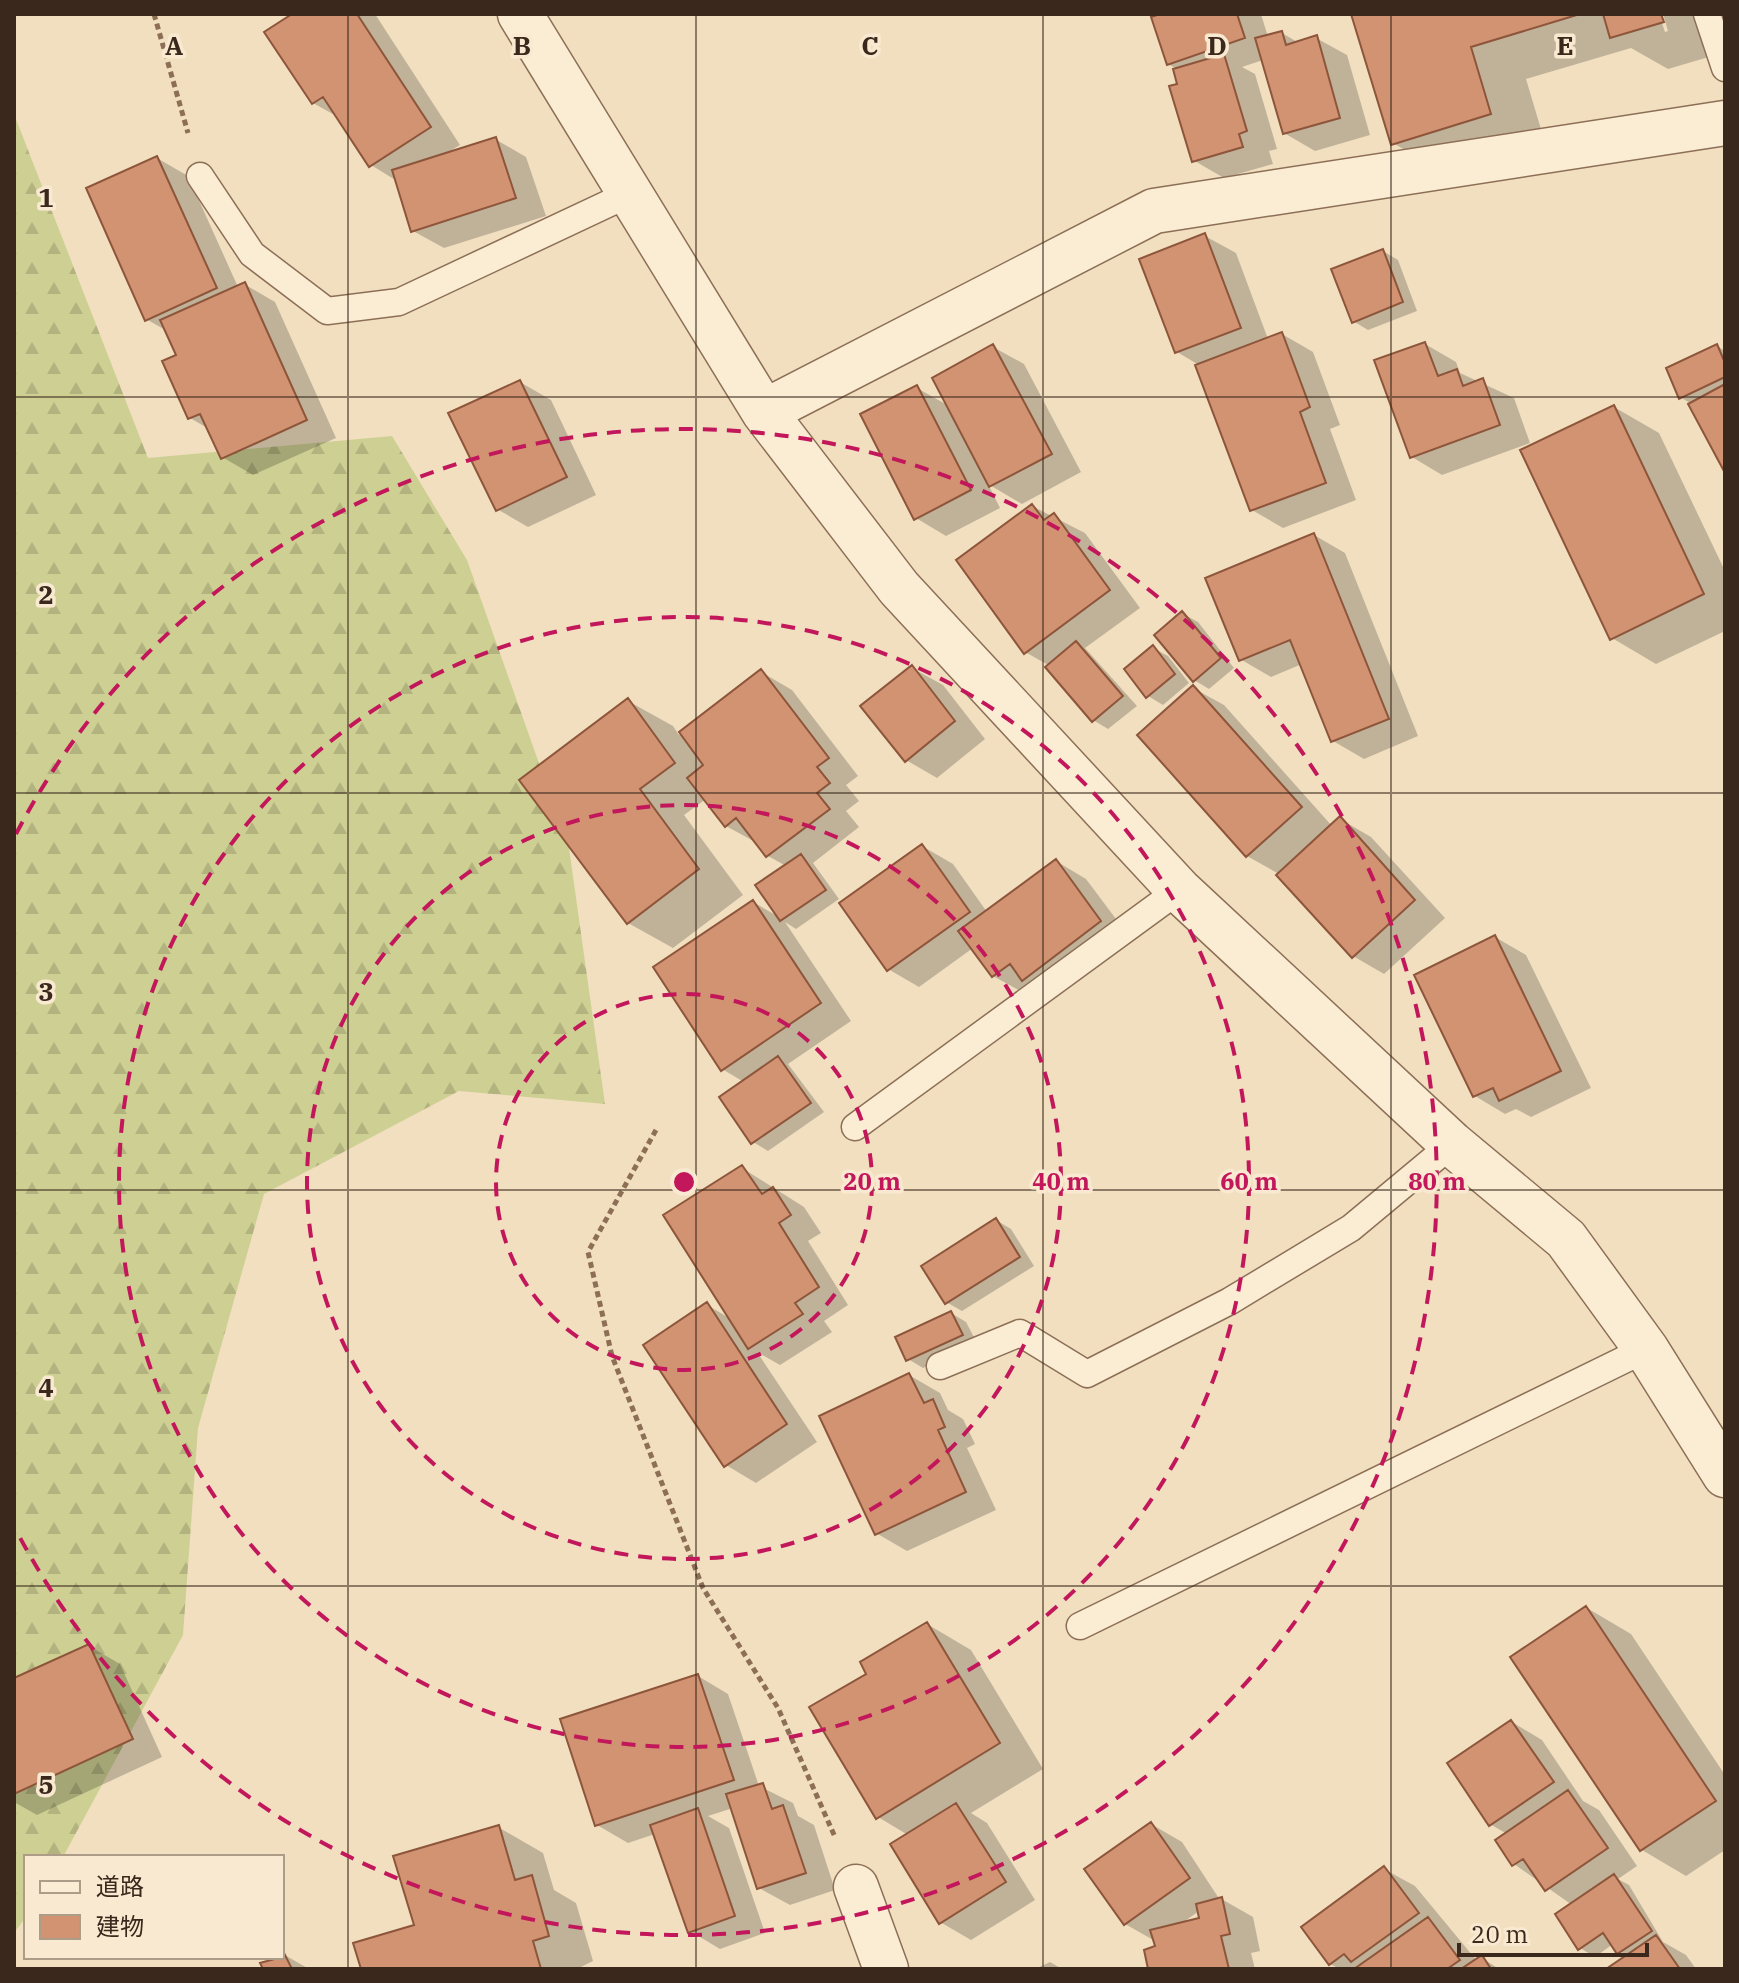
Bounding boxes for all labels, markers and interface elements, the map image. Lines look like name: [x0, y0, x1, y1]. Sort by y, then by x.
text: A: [165, 28, 183, 62]
text: B: [513, 28, 531, 62]
text: C: [861, 28, 879, 62]
text: D: [1207, 28, 1227, 62]
text: E: [1556, 28, 1574, 62]
text: 1: [38, 180, 54, 214]
text: 2: [38, 577, 54, 611]
text: 3: [38, 974, 54, 1008]
text: 20 m: [843, 1165, 901, 1197]
text: 40 m: [1032, 1165, 1090, 1197]
text: 60 m: [1220, 1165, 1278, 1197]
text: 80 m: [1408, 1165, 1466, 1197]
centre of rings: [670, 1168, 698, 1196]
text: 4: [38, 1370, 54, 1404]
text: 5: [38, 1767, 54, 1801]
legend: [24, 1855, 284, 1959]
text: 道路: [96, 1870, 144, 1902]
scale bar: [1459, 1907, 1647, 1957]
text: 建物: [96, 1910, 144, 1942]
text: 20 m: [1471, 1918, 1528, 1950]

